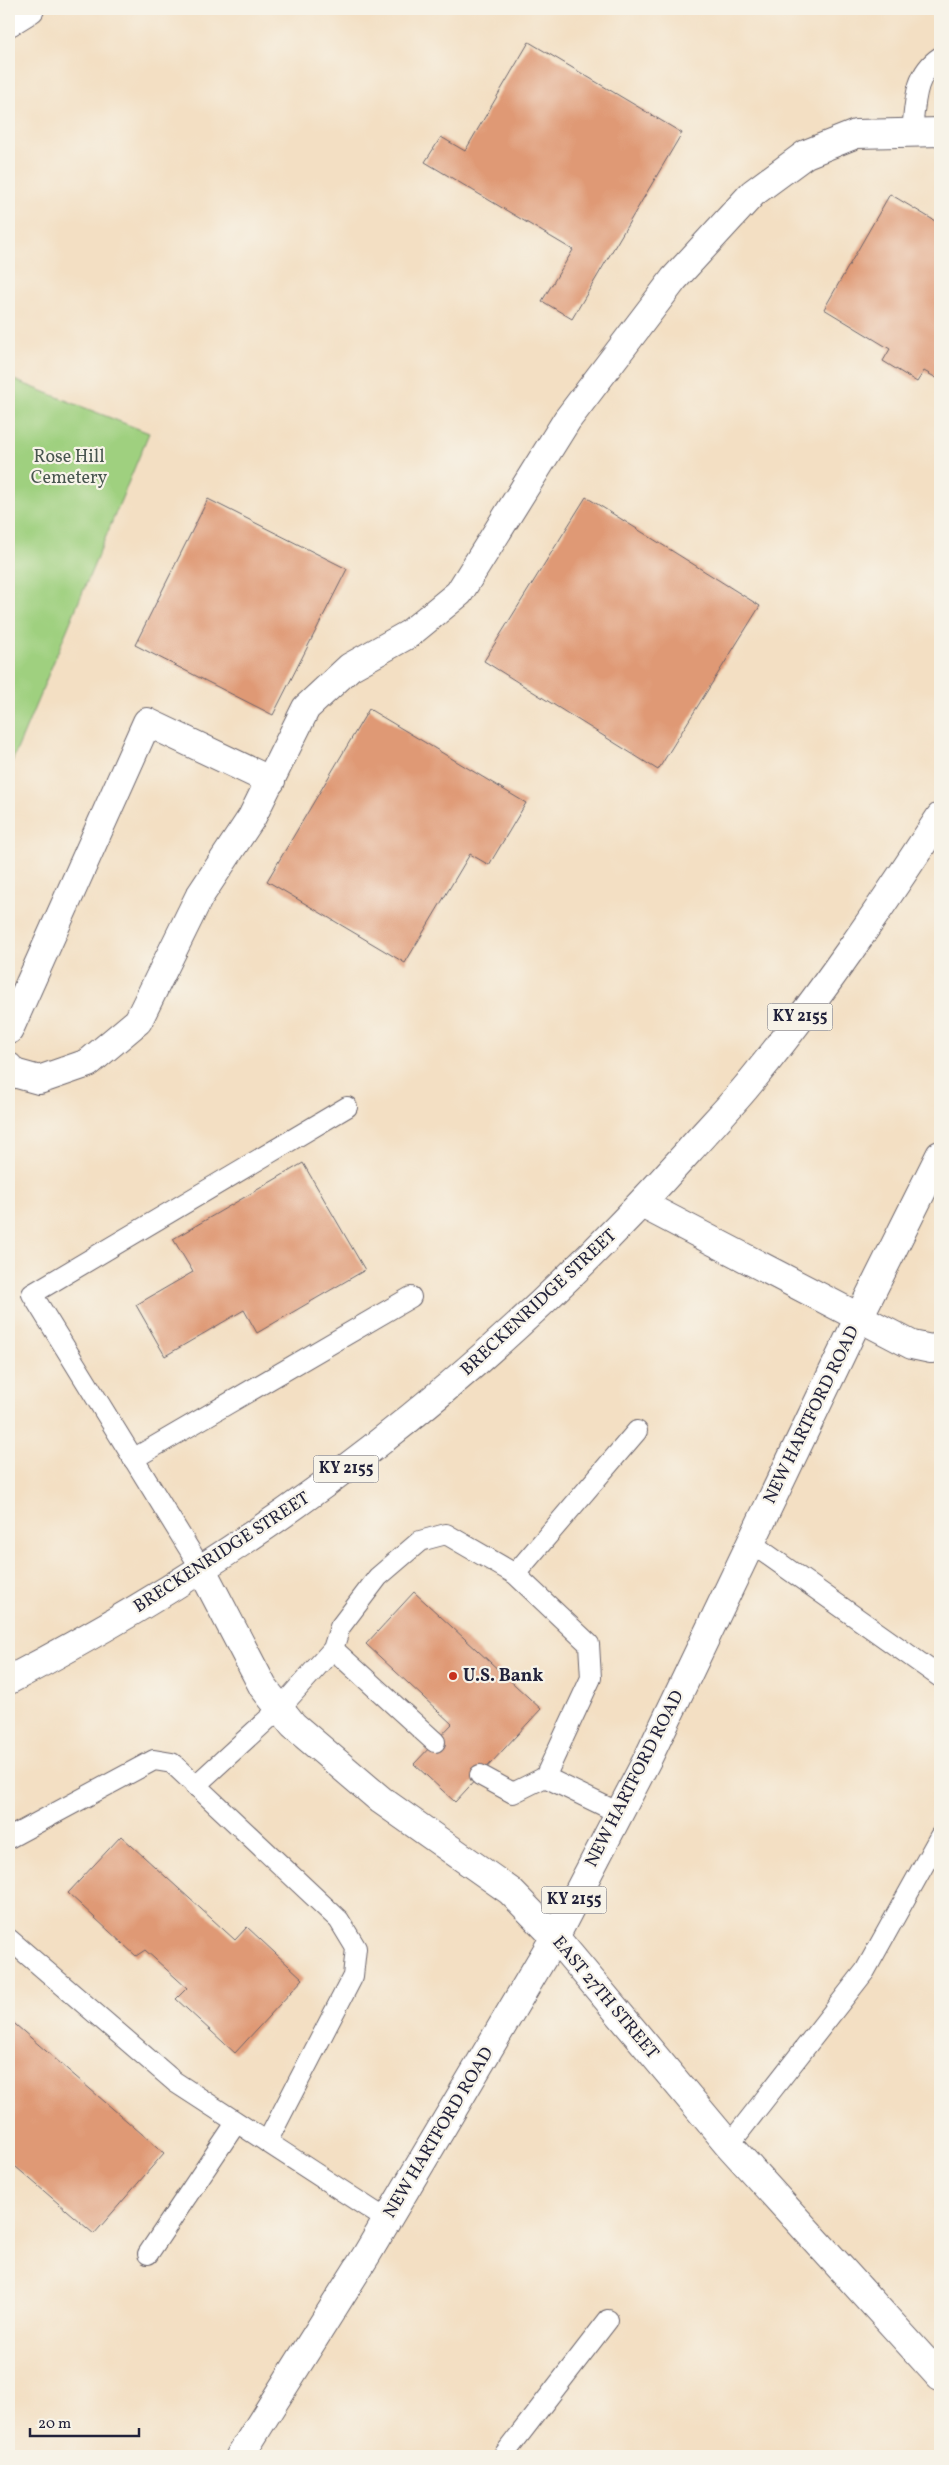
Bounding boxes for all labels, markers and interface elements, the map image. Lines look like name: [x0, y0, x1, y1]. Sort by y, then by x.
park label: Rose Hill Cemetery: [31, 445, 108, 491]
road number: KY 2155: [768, 1004, 832, 1030]
street label: BRECKENRIDGE STREET: [455, 1224, 623, 1382]
street label: NEW HARTFORD ROAD: [758, 1322, 866, 1508]
road number: KY 2155: [314, 1456, 378, 1482]
street label: BRECKENRIDGE STREET: [129, 1486, 315, 1619]
place label: U.S. Bank: [463, 1664, 543, 1689]
marker: U.S. Bank: [447, 1670, 459, 1682]
street label: NEW HARTFORD ROAD: [580, 1686, 690, 1872]
road number: KY 2155: [542, 1886, 606, 1914]
street label: EAST 27TH STREET: [546, 1931, 664, 2065]
street label: NEW HARTFORD ROAD: [378, 2043, 500, 2223]
scale bar: [30, 2405, 139, 2437]
text: 20 m: [38, 2414, 71, 2435]

